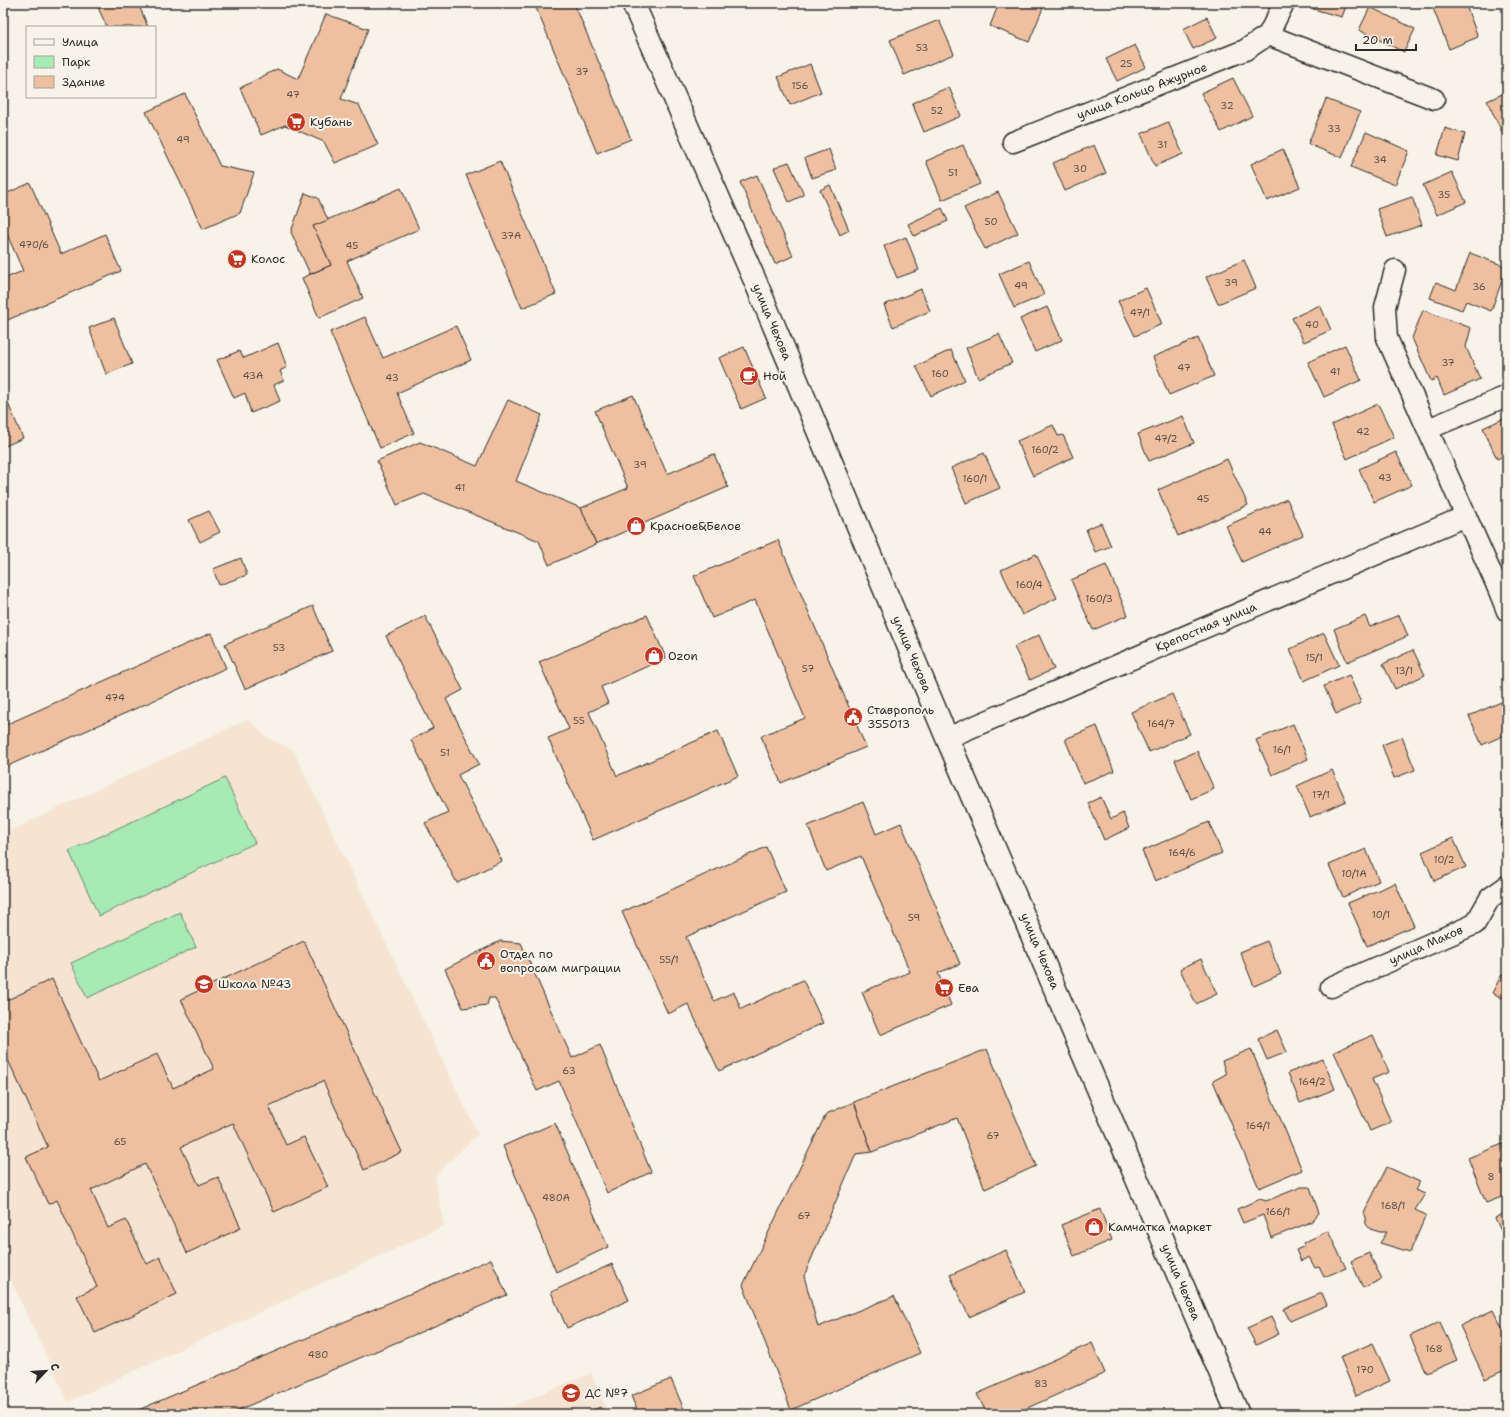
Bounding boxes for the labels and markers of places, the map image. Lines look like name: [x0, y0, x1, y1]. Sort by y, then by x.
supermarket icon: Кубань: [285, 111, 307, 133]
place label: Кубань: [310, 114, 352, 130]
supermarket icon: Колос: [226, 248, 248, 270]
place label: Колос: [251, 251, 285, 267]
cafe icon: Ной: [738, 365, 760, 387]
place label: Ной: [763, 368, 787, 384]
shop icon: Красное&Белое: [625, 515, 647, 537]
place label: Красное&Белое: [650, 518, 741, 534]
shop icon: Ozon: [643, 645, 665, 667]
place label: Ozon: [668, 648, 698, 664]
place label: Ставрополь 355013: [867, 702, 934, 732]
public building icon: Ставрополь 355013: [842, 706, 864, 728]
place label: Отдел по вопросам миграции: [500, 946, 621, 976]
public building icon: Отдел по вопросам миграции: [475, 950, 497, 972]
school or university icon: Школа №43: [193, 973, 215, 995]
place label: Школа №43: [218, 976, 291, 992]
supermarket icon: Ева: [933, 977, 955, 999]
place label: Ева: [958, 980, 980, 996]
shop icon: Камчатка маркет: [1083, 1216, 1105, 1238]
place label: Камчатка маркет: [1108, 1219, 1213, 1235]
school or university icon: ДС №7: [560, 1382, 582, 1404]
place label: ДС №7: [585, 1385, 628, 1401]

